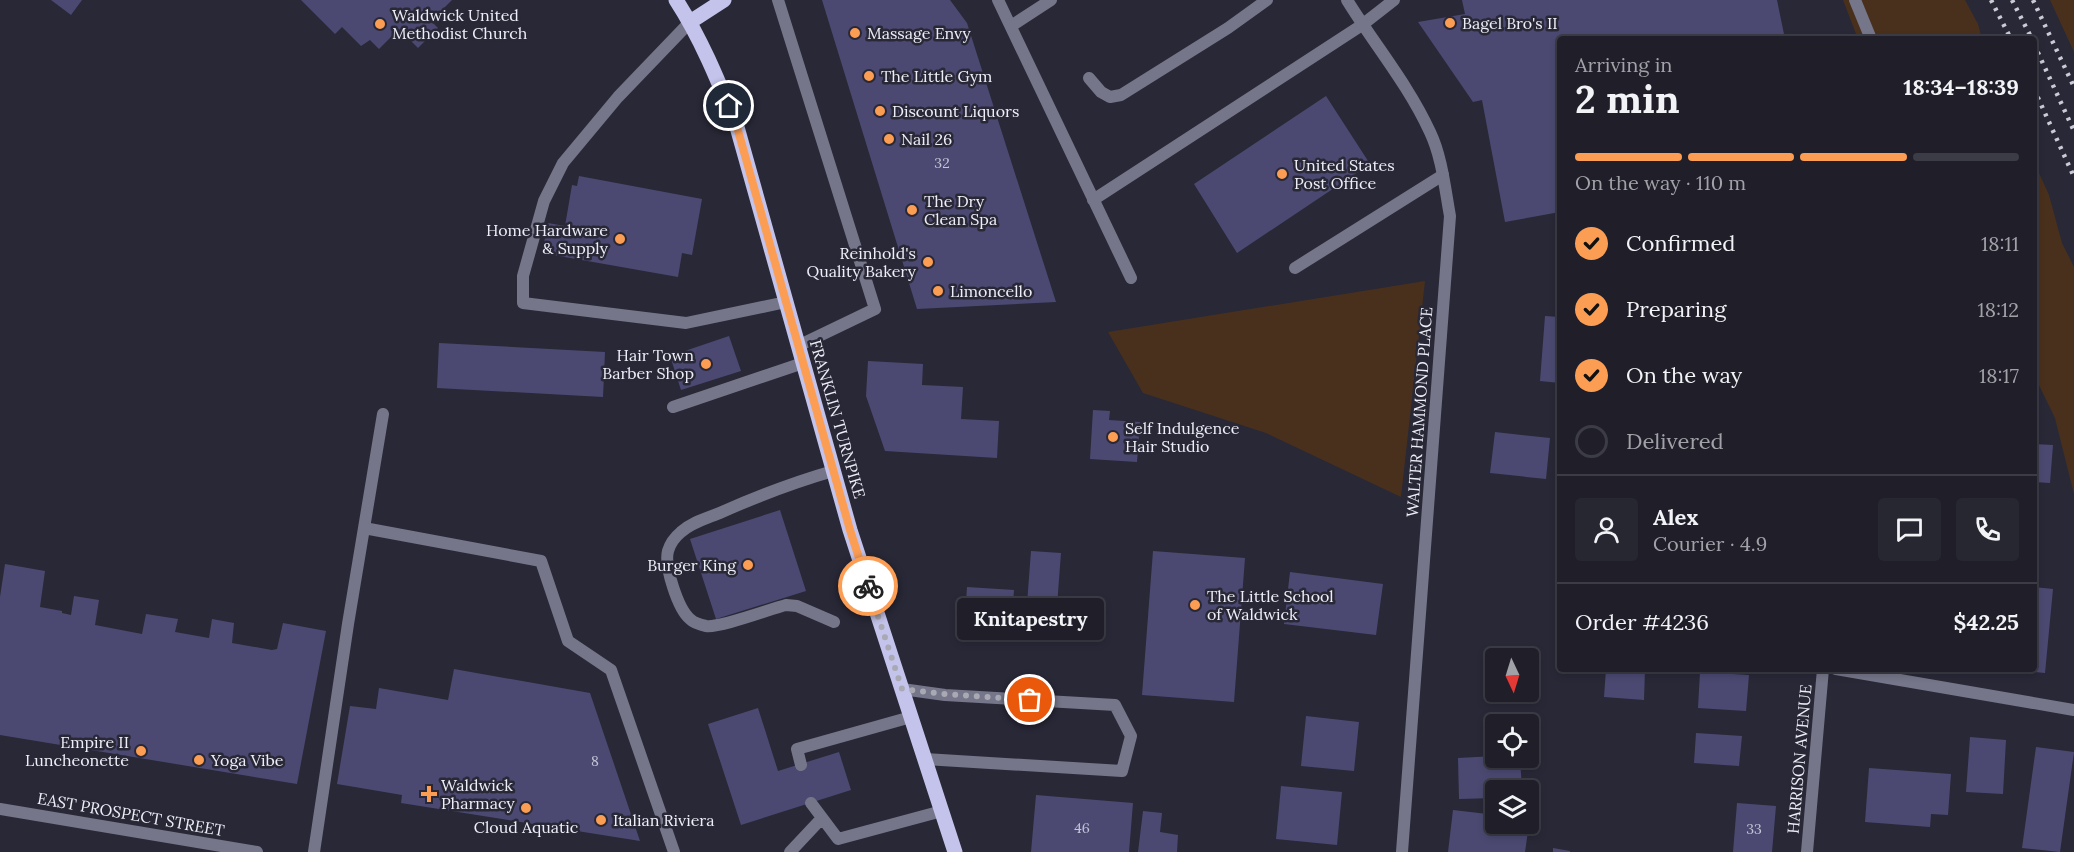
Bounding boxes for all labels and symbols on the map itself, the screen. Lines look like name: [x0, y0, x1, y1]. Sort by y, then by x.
place label: Waldwick United Methodist Church: [392, 5, 528, 43]
place label: Bagel Bro's II: [1462, 13, 1558, 33]
marker: Bagel Bro's II: [1443, 16, 1457, 30]
marker: Waldwick United Methodist Church: [373, 17, 387, 31]
place label: Massage Envy: [867, 23, 971, 43]
marker: Massage Envy: [848, 26, 862, 40]
place label: The Little Gym: [881, 66, 992, 86]
marker: The Little Gym: [862, 69, 876, 83]
pin: [703, 80, 754, 131]
place label: Discount Liquors: [892, 101, 1019, 121]
marker: Discount Liquors: [873, 104, 887, 118]
place label: Nail 26: [901, 129, 952, 149]
marker: Nail 26: [882, 132, 896, 146]
house number: 32: [934, 154, 950, 172]
place label: United States Post Office: [1294, 155, 1395, 193]
marker: United States Post Office: [1275, 167, 1289, 181]
place label: The Dry Clean Spa: [924, 191, 997, 229]
marker: The Dry Clean Spa: [905, 203, 919, 217]
place label: Home Hardware & Supply: [486, 220, 609, 258]
marker: Home Hardware & Supply: [613, 232, 627, 246]
place label: Reinhold's Quality Bakery: [806, 243, 917, 281]
marker: Reinhold's Quality Bakery: [921, 255, 935, 269]
place label: Limoncello: [950, 281, 1032, 301]
marker: Limoncello: [931, 284, 945, 298]
street label: WALTER HAMMOND PLACE: [1402, 306, 1436, 518]
street label: FRANKLIN TURNPIKE: [806, 337, 870, 501]
place label: Hair Town Barber Shop: [602, 345, 694, 383]
marker: Hair Town Barber Shop: [699, 357, 713, 371]
place label: Self Indulgence Hair Studio: [1125, 418, 1240, 456]
marker: Self Indulgence Hair Studio: [1106, 430, 1120, 444]
place label: Burger King: [647, 555, 737, 575]
courier: [838, 556, 898, 616]
marker: Burger King: [741, 558, 755, 572]
place label: The Little School of Waldwick: [1207, 586, 1334, 624]
callout: Knitapestry: [956, 598, 1104, 640]
marker: The Little School of Waldwick: [1188, 598, 1202, 612]
north arrow: [1485, 648, 1539, 702]
pin: [1004, 674, 1055, 725]
street label: HARRISON AVENUE: [1783, 683, 1816, 835]
place label: Empire II Luncheonette: [25, 732, 129, 770]
marker: Empire II Luncheonette: [134, 744, 148, 758]
place label: Yoga Vibe: [210, 750, 284, 770]
house number: 8: [591, 752, 599, 770]
marker: Yoga Vibe: [192, 753, 206, 767]
place label: Waldwick Pharmacy: [441, 775, 515, 813]
marker: Waldwick Pharmacy: [422, 787, 436, 801]
street label: EAST PROSPECT STREET: [36, 788, 226, 840]
marker: Cloud Aquatic: [519, 801, 533, 815]
place label: Italian Riviera: [613, 810, 714, 830]
marker: Italian Riviera: [594, 813, 608, 827]
place label: Cloud Aquatic: [474, 817, 578, 837]
house number: 46: [1074, 819, 1090, 837]
house number: 33: [1746, 820, 1762, 838]

